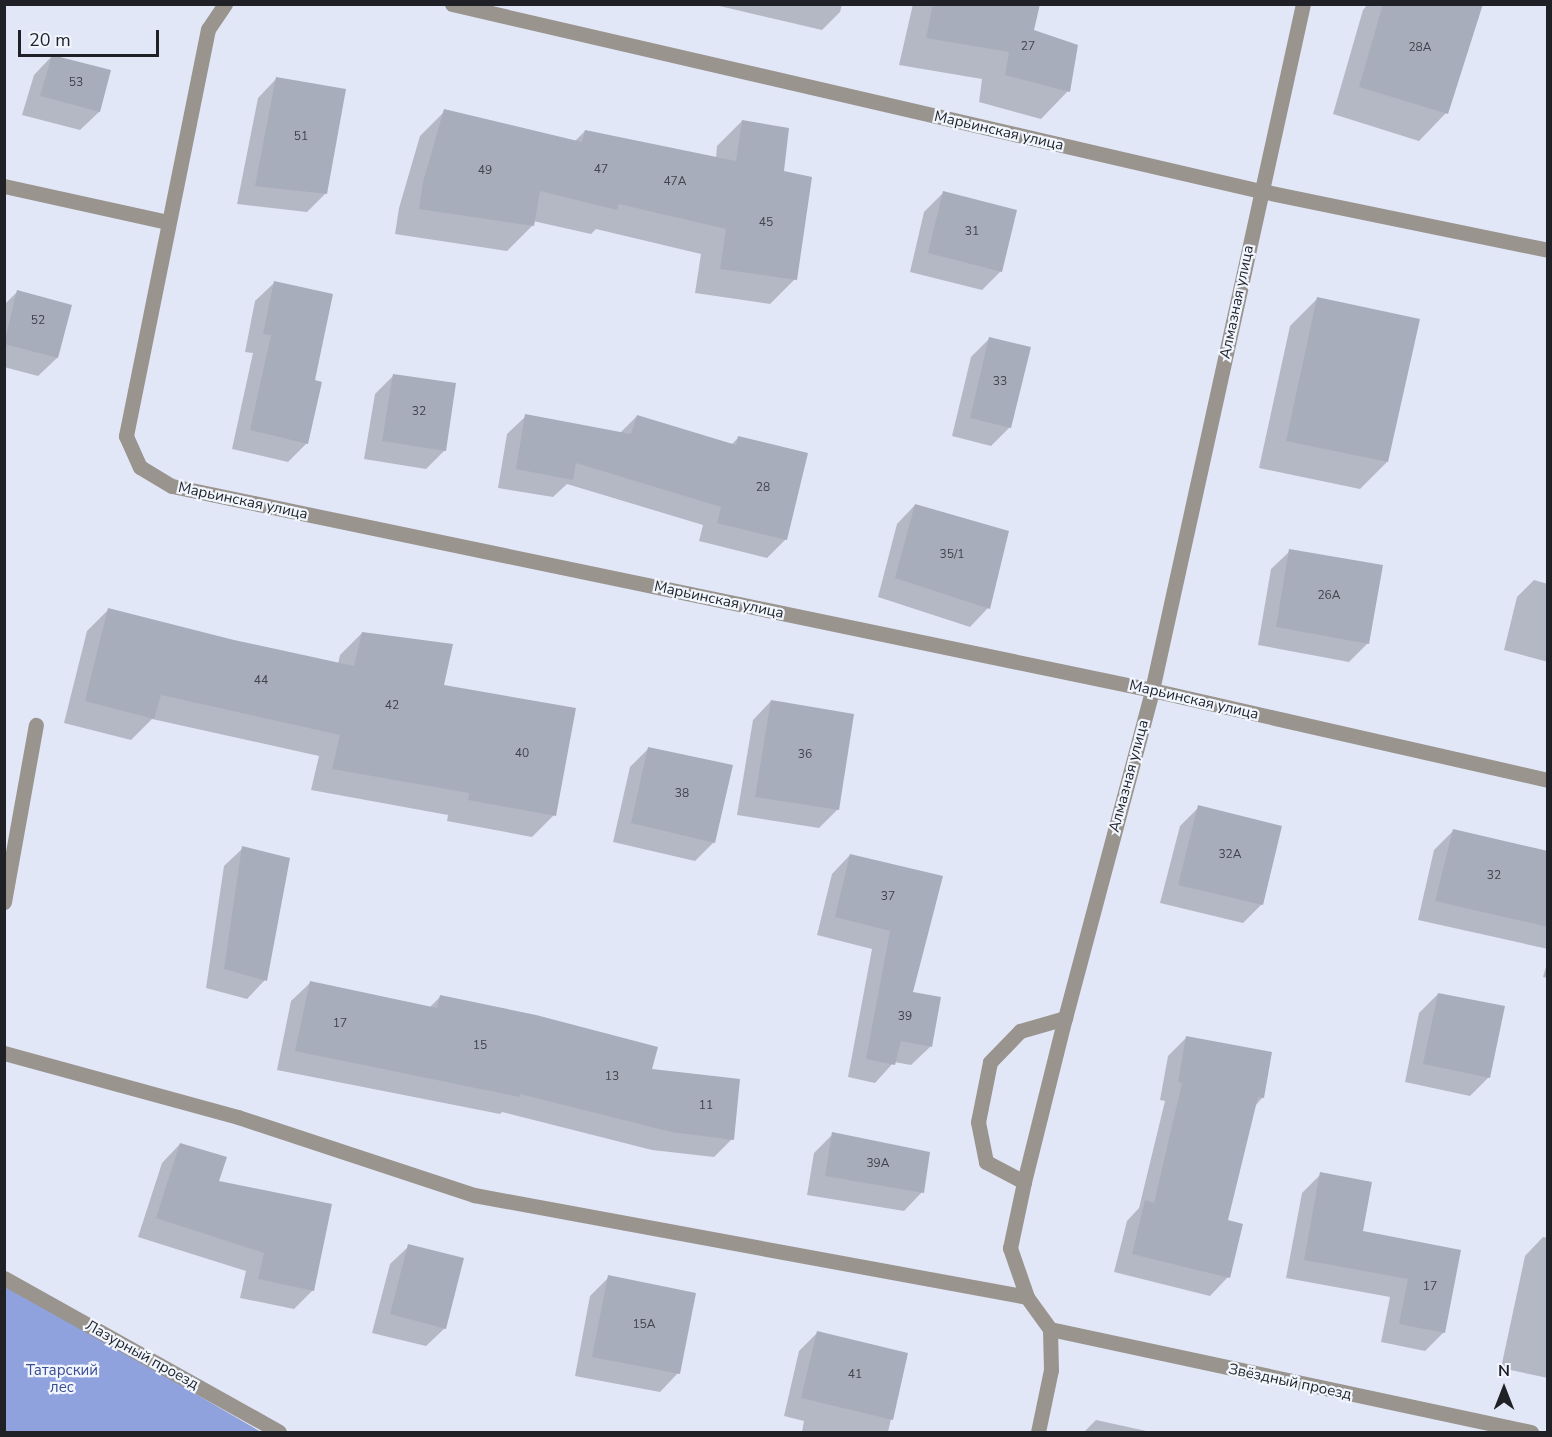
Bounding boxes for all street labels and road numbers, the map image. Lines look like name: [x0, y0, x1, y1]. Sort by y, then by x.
street label: Марьинская улица: [933, 107, 1065, 155]
street label: Алмазная улица: [1216, 244, 1258, 360]
street label: Марьинская улица: [176, 478, 310, 524]
street label: Марьинская улица: [652, 577, 786, 623]
street label: Марьинская улица: [1128, 676, 1260, 724]
street label: Алмазная улица: [1105, 718, 1153, 834]
street label: Лазурный проезд: [82, 1316, 202, 1394]
street label: Звёздный проезд: [1227, 1360, 1353, 1404]

